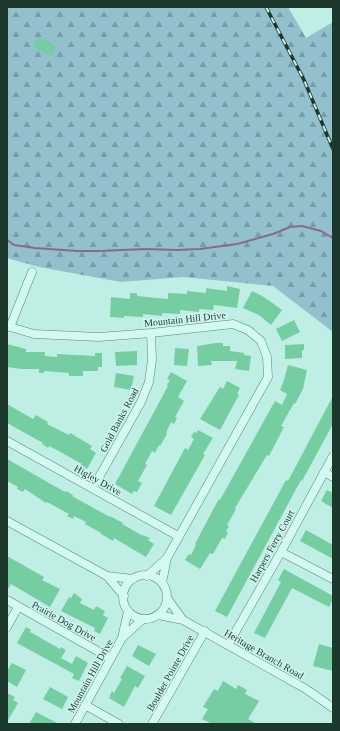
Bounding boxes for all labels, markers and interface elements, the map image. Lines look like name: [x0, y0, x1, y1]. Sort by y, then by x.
street label: Mountain Hill Drive: [144, 309, 227, 329]
street label: Gold Banks Road: [97, 386, 141, 454]
street label: Higley Drive: [72, 462, 124, 498]
street label: Harpers Ferry Court: [248, 508, 297, 584]
street label: Prairie Dog Drive: [30, 599, 98, 643]
street label: Heritage Branch Road: [223, 627, 305, 681]
street label: Boulder Pointe Drive: [144, 632, 196, 713]
street label: Mountain Hill Drive: [65, 637, 115, 715]

